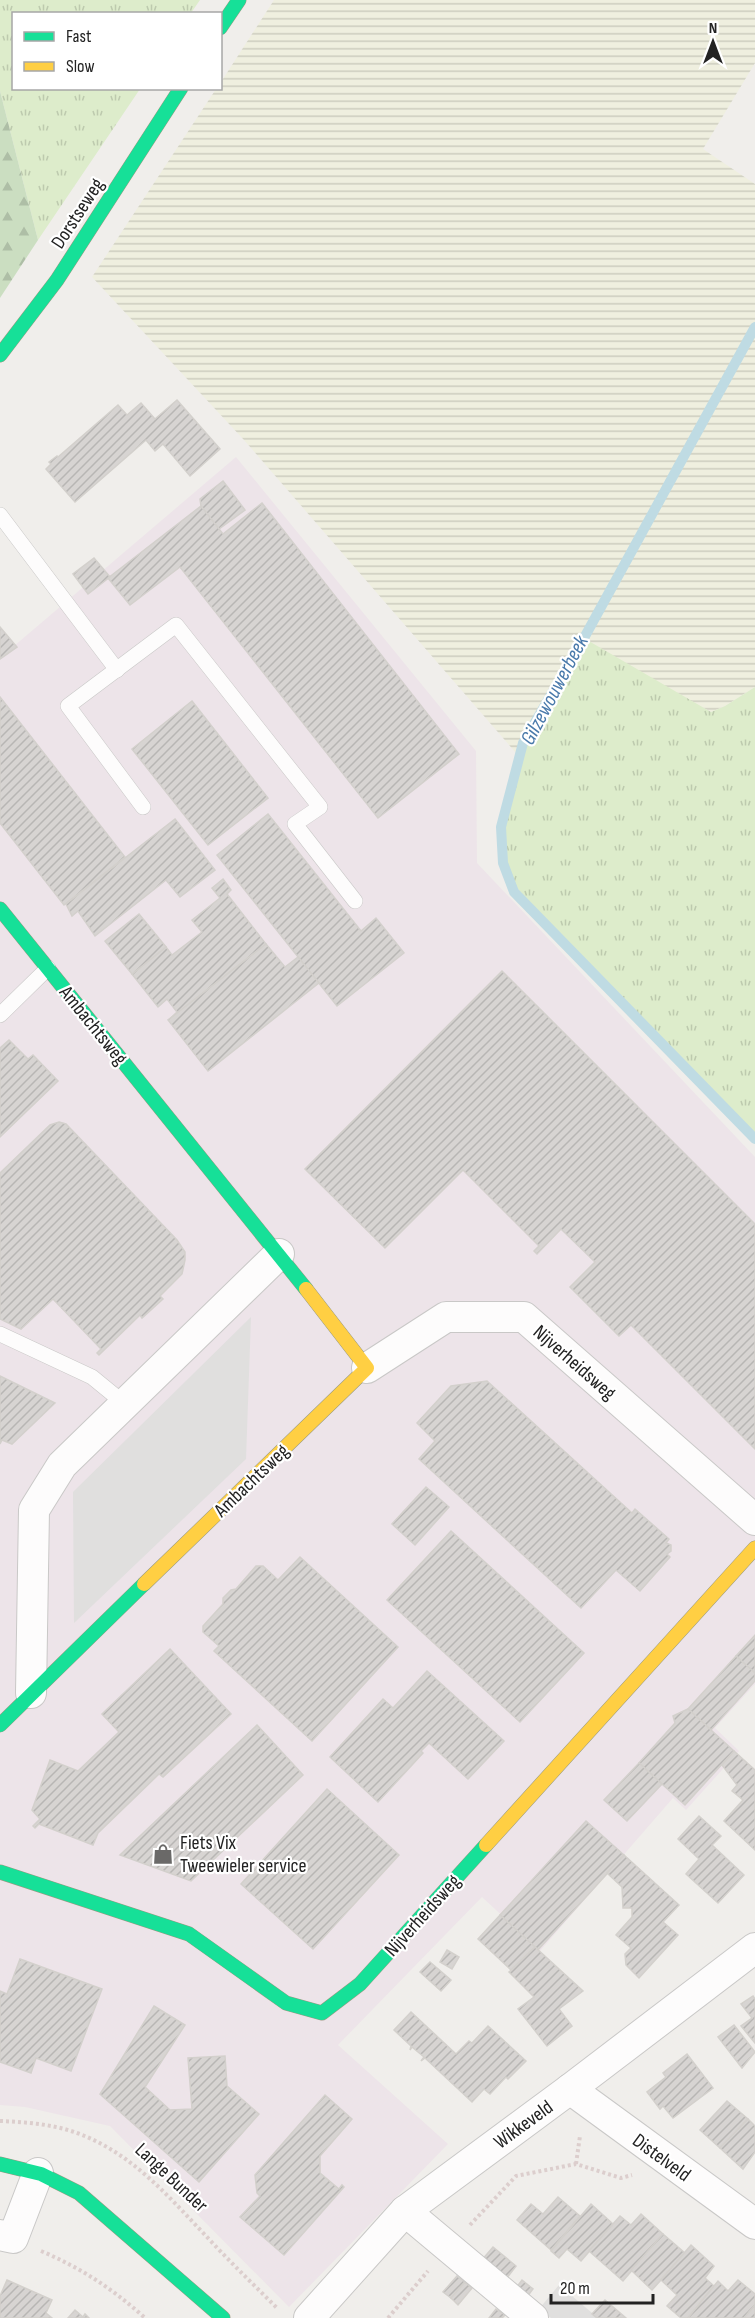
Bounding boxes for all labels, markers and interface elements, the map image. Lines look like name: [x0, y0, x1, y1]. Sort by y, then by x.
legend: [12, 12, 222, 90]
north arrow: [683, 12, 743, 72]
text: N: [709, 19, 717, 38]
text: Fast: [66, 26, 92, 47]
text: Slow: [66, 56, 95, 77]
street label: Dorstseweg: [46, 174, 109, 253]
water label: Gilzewouwerbeek: [515, 630, 594, 749]
street label: Ambachtsweg: [53, 980, 132, 1070]
street label: Nijverheidsweg: [528, 1320, 621, 1405]
street label: Ambachtsweg: [209, 1439, 294, 1523]
place label: Fiets Vix Tweewieler service: [180, 1831, 307, 1878]
shop icon: Fiets Vix Tweewieler service: [151, 1842, 175, 1866]
street label: Nijverheidsweg: [380, 1870, 466, 1962]
street label: Wikkeveld: [489, 2095, 558, 2154]
street label: Distelveld: [628, 2129, 695, 2187]
street label: Lange Bunder: [130, 2138, 213, 2218]
scale bar: [551, 2267, 653, 2305]
text: 20 m: [560, 2278, 590, 2299]

